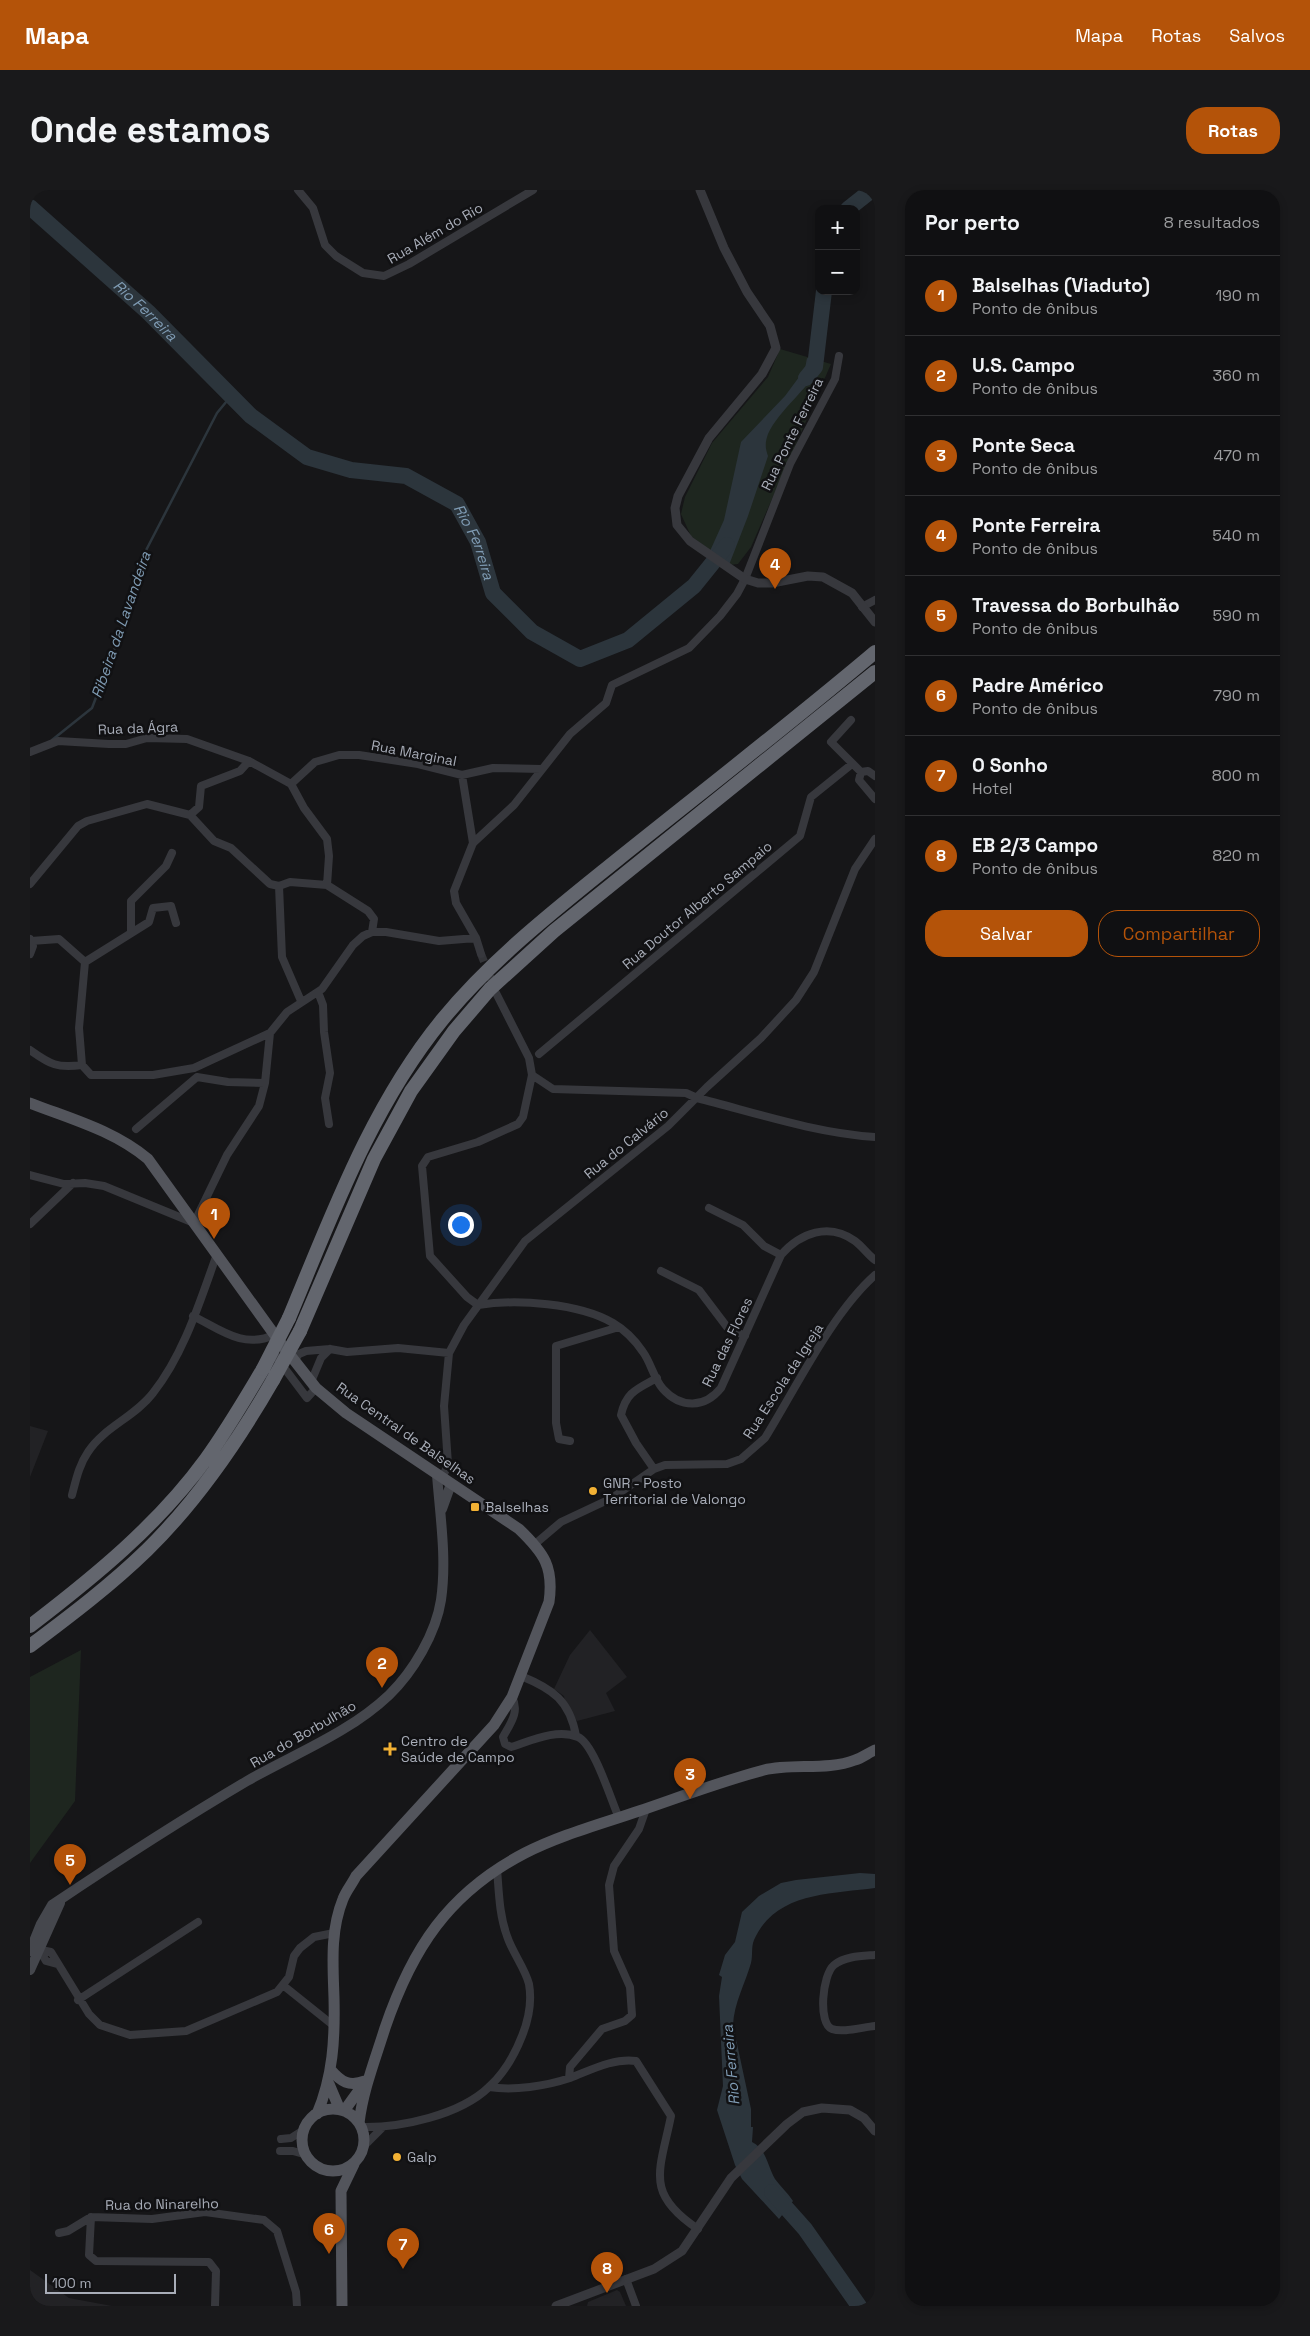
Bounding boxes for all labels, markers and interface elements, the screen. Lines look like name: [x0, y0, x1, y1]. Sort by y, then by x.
text: Mapa: [25, 20, 89, 51]
text: Mapa: [1075, 24, 1123, 47]
text: Rotas: [1151, 24, 1201, 47]
text: Salvos: [1229, 24, 1285, 47]
button: Rotas: [1186, 107, 1280, 154]
text: Onde estamos: [30, 108, 271, 152]
street label: Rua Além do Rio: [384, 198, 486, 268]
map controls: [815, 205, 860, 295]
button: +: [815, 205, 860, 250]
text: Por perto: [925, 209, 1020, 236]
text: 8 resultados: [1164, 212, 1260, 233]
button: −: [815, 250, 860, 295]
text: Balselhas (Viaduto): [972, 273, 1150, 298]
water label: Rio Ferreira: [110, 276, 182, 345]
text: 1: [937, 285, 945, 306]
text: 190 m: [1215, 285, 1260, 306]
text: Ponto de ônibus: [972, 298, 1098, 319]
text: U.S. Campo: [972, 353, 1075, 378]
text: 2: [936, 365, 946, 386]
text: 360 m: [1212, 365, 1260, 386]
street label: Rua Ponte Ferreira: [757, 375, 827, 493]
text: Ponto de ônibus: [972, 378, 1098, 399]
text: Ponte Seca: [972, 433, 1075, 458]
text: 3: [936, 445, 946, 466]
text: 470 m: [1213, 445, 1260, 466]
text: Ponto de ônibus: [972, 458, 1098, 479]
water label: Rio Ferreira: [450, 500, 499, 582]
text: Ponte Ferreira: [972, 513, 1100, 538]
text: 4: [936, 525, 946, 546]
text: 540 m: [1212, 525, 1260, 546]
text: Ponto de ônibus: [972, 538, 1098, 559]
pin: 4: [759, 548, 791, 589]
water label: Ribeira da Lavandeira: [87, 549, 155, 701]
text: Travessa do Borbulhão: [972, 593, 1180, 618]
text: 5: [936, 605, 946, 626]
text: 590 m: [1212, 605, 1260, 626]
text: Ponto de ônibus: [972, 618, 1098, 639]
text: Padre Américo: [972, 673, 1104, 698]
text: 6: [936, 685, 946, 706]
text: 790 m: [1213, 685, 1260, 706]
text: Ponto de ônibus: [972, 698, 1098, 719]
street label: Rua da Ágra: [97, 718, 179, 738]
street label: Rua Marginal: [370, 736, 458, 770]
text: O Sonho: [972, 753, 1048, 778]
text: 7: [937, 765, 945, 786]
text: 800 m: [1212, 765, 1260, 786]
text: Hotel: [972, 778, 1013, 799]
text: EB 2/3 Campo: [972, 833, 1098, 858]
street label: Rua Doutor Alberto Sampaio: [618, 837, 776, 973]
text: 8: [936, 845, 946, 866]
text: 820 m: [1212, 845, 1260, 866]
text: Ponto de ônibus: [972, 858, 1098, 879]
button: Salvar: [925, 910, 1088, 957]
button: Compartilhar: [1098, 910, 1260, 957]
street label: Rua do Calvário: [580, 1103, 672, 1183]
pin: 1: [198, 1198, 230, 1239]
your location: [448, 1212, 474, 1238]
street label: Rua das Flores: [698, 1294, 756, 1390]
street label: Rua Escola da Igreja: [739, 1320, 827, 1442]
street label: Rua Central de Balselhas: [333, 1378, 479, 1488]
place label: GNR - Posto Territorial de Valongo: [603, 1474, 746, 1508]
marker: GNR - Posto Territorial de Valongo: [587, 1485, 599, 1497]
place label: Balselhas: [485, 1498, 549, 1516]
marker: Balselhas: [469, 1501, 481, 1513]
pin: 2: [366, 1647, 398, 1688]
street label: Rua do Borbulhão: [247, 1696, 359, 1772]
place label: Centro de Saúde de Campo: [401, 1732, 515, 1766]
marker: Centro de Saúde de Campo: [383, 1742, 397, 1756]
pin: 3: [674, 1758, 706, 1799]
pin: 5: [54, 1844, 86, 1885]
water label: Rio Ferreira: [717, 2024, 743, 2106]
place label: Galp: [407, 2148, 437, 2166]
marker: Galp: [391, 2151, 403, 2163]
street label: Rua do Ninarelho: [105, 2194, 219, 2214]
pin: 6: [313, 2213, 345, 2254]
pin: 7: [387, 2228, 419, 2269]
pin: 8: [591, 2252, 623, 2293]
scale bar: [45, 2271, 176, 2294]
text: 100 m: [52, 2274, 91, 2292]

